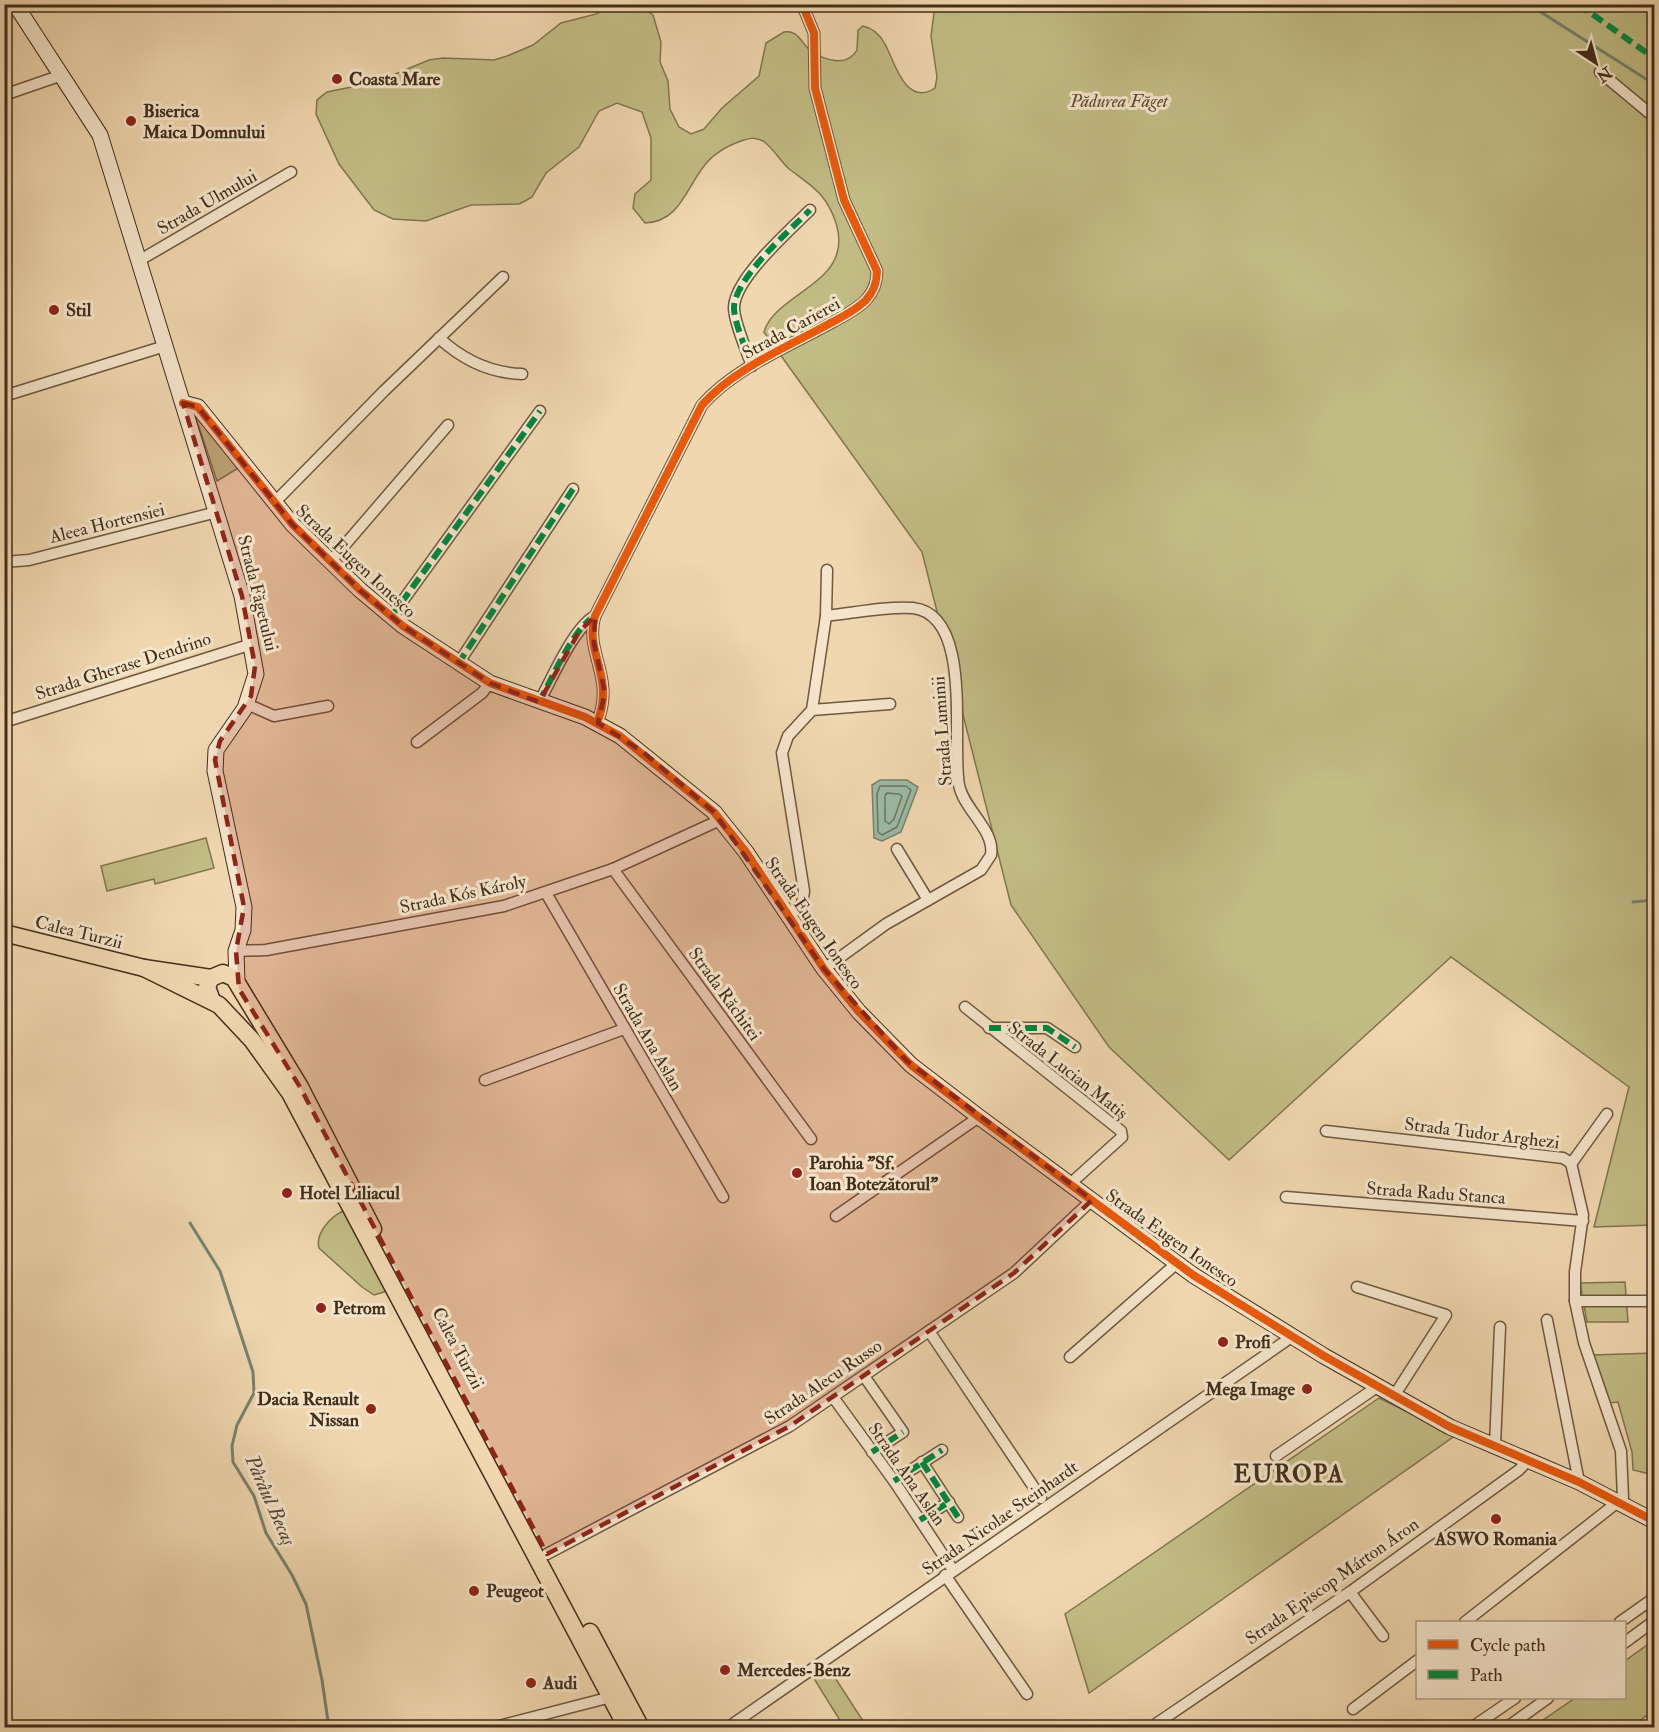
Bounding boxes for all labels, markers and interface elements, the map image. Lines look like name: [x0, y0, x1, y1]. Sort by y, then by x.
north arrow: [1566, 33, 1626, 93]
text: N: [1592, 61, 1617, 87]
place label: Coasta Mare: [349, 68, 441, 91]
marker: Coasta Mare: [330, 72, 344, 86]
park label: Pădurea Făget: [1069, 90, 1169, 113]
place label: Biserica Maica Domnului: [142, 100, 265, 144]
marker: Biserica Maica Domnului: [124, 114, 138, 128]
street label: Strada Ulmului: [153, 165, 261, 240]
street label: Strada Carierei: [738, 292, 844, 365]
place label: Stil: [66, 299, 92, 322]
marker: Stil: [47, 303, 61, 317]
street label: Aleea Hortensiei: [46, 498, 167, 549]
street label: Strada Eugen Ionesco: [291, 500, 421, 623]
street label: Strada Făgetului: [232, 533, 283, 654]
street label: Strada Gherase Dendrino: [32, 627, 214, 706]
street label: Strada Luminii: [927, 675, 958, 787]
street label: Strada Eugen Ionesco: [759, 853, 868, 994]
street label: Strada Kós Károly: [398, 870, 529, 919]
street label: Calea Turzii: [33, 910, 125, 955]
street label: Strada Răchitei: [683, 943, 766, 1046]
street label: Strada Ana Aslan: [607, 979, 688, 1095]
street label: Strada Lucian Matiș: [1003, 1016, 1132, 1125]
street label: Strada Tudor Arghezi: [1403, 1113, 1561, 1154]
place label: Parohia "Sf. Ioan Botezătorul": [809, 1152, 938, 1196]
marker: Parohia "Sf. Ioan Botezătorul": [790, 1166, 804, 1180]
street label: Strada Radu Stanca: [1366, 1177, 1507, 1210]
place label: Hotel Liliacul: [299, 1182, 400, 1205]
street label: Strada Eugen Ionesco: [1101, 1184, 1243, 1293]
marker: Hotel Liliacul: [280, 1186, 294, 1200]
place label: Petrom: [333, 1297, 387, 1320]
marker: Petrom: [314, 1301, 328, 1315]
street label: Calea Turzii: [426, 1303, 489, 1393]
place label: Profi: [1235, 1331, 1271, 1354]
street label: Strada Alecu Russo: [760, 1334, 887, 1430]
marker: Profi: [1216, 1335, 1230, 1349]
place label: Mega Image: [1204, 1378, 1295, 1401]
marker: Mega Image: [1300, 1382, 1314, 1396]
place label: Dacia Renault Nissan: [257, 1388, 360, 1432]
marker: Dacia Renault Nissan: [364, 1402, 378, 1416]
street label: Strada Ana Aslan: [863, 1418, 951, 1530]
water label: Pârâul Becaș: [239, 1450, 302, 1550]
street label: Strada Nicolae Steinhardt: [918, 1456, 1083, 1581]
district label: EUROPA: [1234, 1459, 1344, 1490]
marker: ASWO Romania: [1489, 1512, 1503, 1526]
street label: Strada Episcop Márton Áron: [1241, 1513, 1424, 1650]
place label: ASWO Romania: [1434, 1528, 1558, 1551]
place label: Peugeot: [486, 1580, 544, 1603]
marker: Peugeot: [467, 1584, 481, 1598]
legend: [1416, 1621, 1626, 1699]
text: Cycle path: [1470, 1634, 1546, 1657]
place label: Mercedes-Benz: [736, 1659, 851, 1682]
marker: Mercedes-Benz: [718, 1663, 732, 1677]
text: Path: [1470, 1664, 1503, 1687]
place label: Audi: [542, 1672, 578, 1695]
marker: Audi: [524, 1676, 538, 1690]

